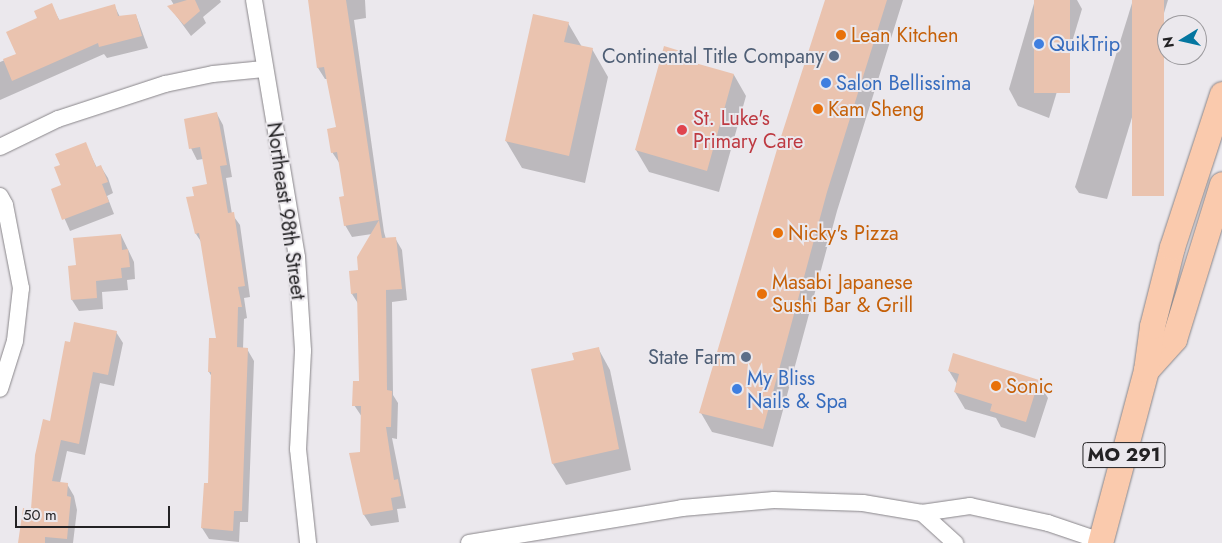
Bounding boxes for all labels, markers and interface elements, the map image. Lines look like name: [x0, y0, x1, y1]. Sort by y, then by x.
north arrow: [1157, 15, 1207, 65]
place label: Lean Kitchen: [851, 23, 959, 47]
marker: Lean Kitchen: [835, 29, 847, 41]
place label: QuikTrip: [1049, 32, 1120, 56]
text: N: [1157, 35, 1179, 49]
marker: QuikTrip: [1033, 38, 1045, 50]
place label: Continental Title Company: [602, 44, 824, 68]
marker: Continental Title Company: [828, 50, 840, 62]
place label: Salon Bellissima: [836, 71, 971, 95]
marker: Salon Bellissima: [820, 77, 832, 89]
place label: Kam Sheng: [828, 97, 924, 121]
marker: Kam Sheng: [812, 103, 824, 115]
place label: St. Luke's Primary Care: [693, 106, 803, 153]
street label: Northeast 98th Street: [262, 121, 310, 301]
marker: St. Luke's Primary Care: [675, 123, 689, 137]
place label: Nicky's Pizza: [788, 221, 899, 245]
marker: Nicky's Pizza: [772, 227, 784, 239]
place label: Masabi Japanese Sushi Bar & Grill: [772, 270, 913, 317]
marker: Masabi Japanese Sushi Bar & Grill: [756, 288, 768, 300]
place label: State Farm: [648, 345, 736, 369]
marker: State Farm: [740, 351, 752, 363]
place label: My Bliss Nails & Spa: [747, 366, 847, 413]
place label: Sonic: [1006, 374, 1053, 398]
marker: Sonic: [990, 380, 1002, 392]
marker: My Bliss Nails & Spa: [731, 383, 743, 395]
road number: MO 291: [1082, 438, 1166, 472]
scale bar: [18, 496, 172, 528]
text: 50 m: [23, 504, 57, 526]

